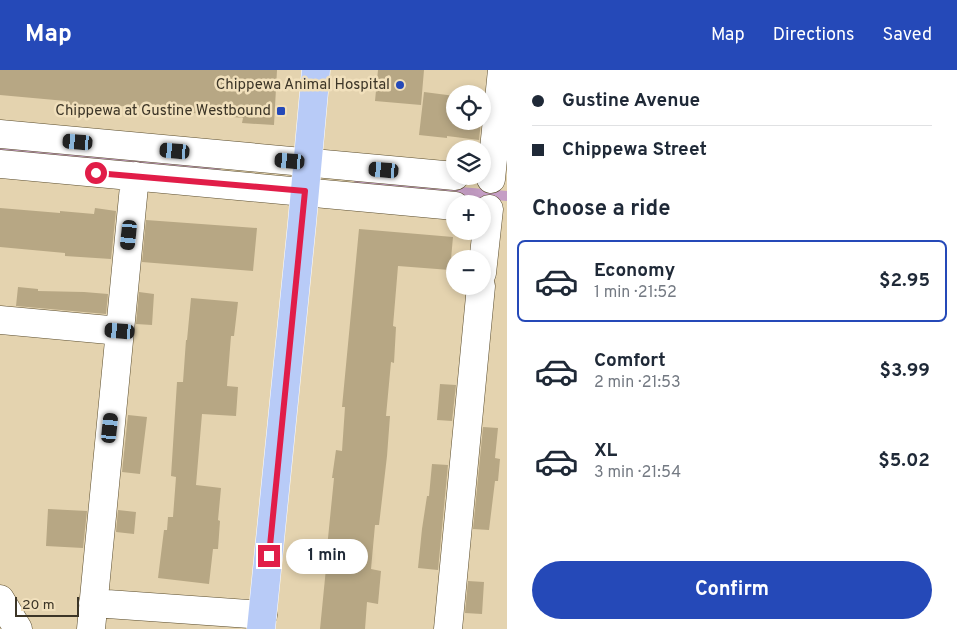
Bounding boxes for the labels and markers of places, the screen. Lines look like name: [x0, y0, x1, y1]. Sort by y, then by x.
place label: Chippewa Animal Hospital: [216, 76, 390, 95]
marker: Chippewa Animal Hospital: [394, 79, 406, 91]
place label: Chippewa at Gustine Westbound: [55, 102, 271, 121]
marker: Chippewa at Gustine Westbound: [275, 105, 287, 117]

